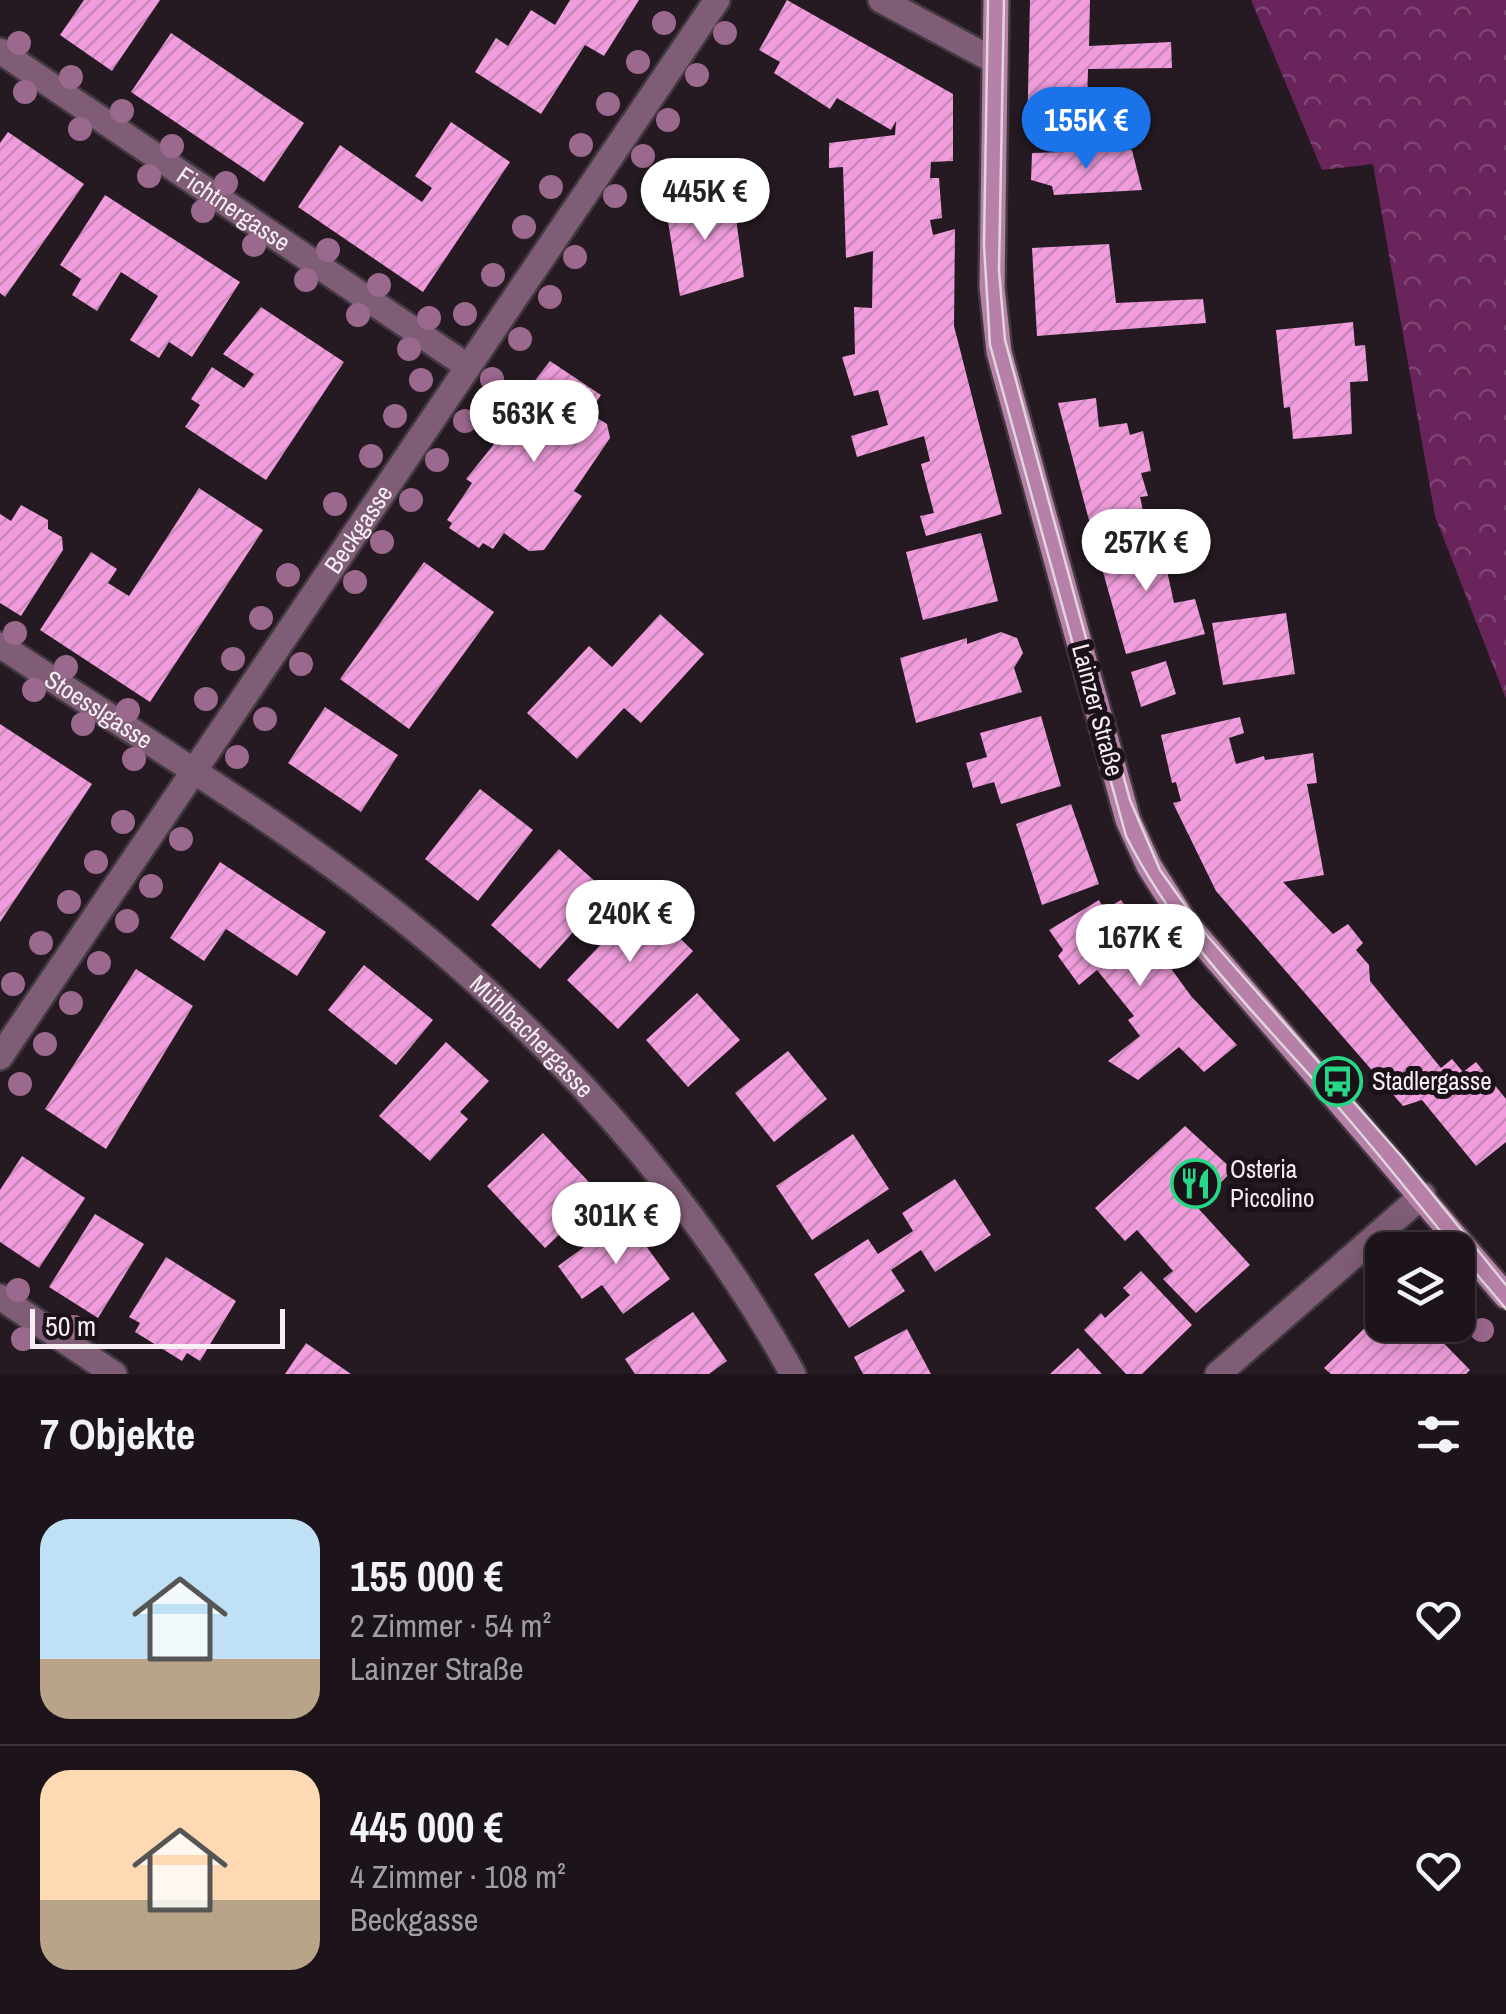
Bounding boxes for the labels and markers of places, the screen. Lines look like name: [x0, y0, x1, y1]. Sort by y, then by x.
pin: 155K €: [1005, 87, 1167, 172]
pin: 445K €: [624, 158, 786, 243]
pin: 563K €: [453, 380, 615, 465]
pin: 257K €: [1065, 509, 1227, 594]
pin: 240K €: [549, 880, 711, 965]
pin: 167K €: [1059, 904, 1221, 989]
bus stop icon: Stadlergasse: [1311, 1055, 1363, 1107]
place label: Stadlergasse: [1372, 1064, 1492, 1098]
place label: Osteria Piccolino: [1230, 1152, 1314, 1215]
restaurant icon: Osteria Piccolino: [1169, 1157, 1221, 1209]
pin: 301K €: [535, 1182, 697, 1267]

